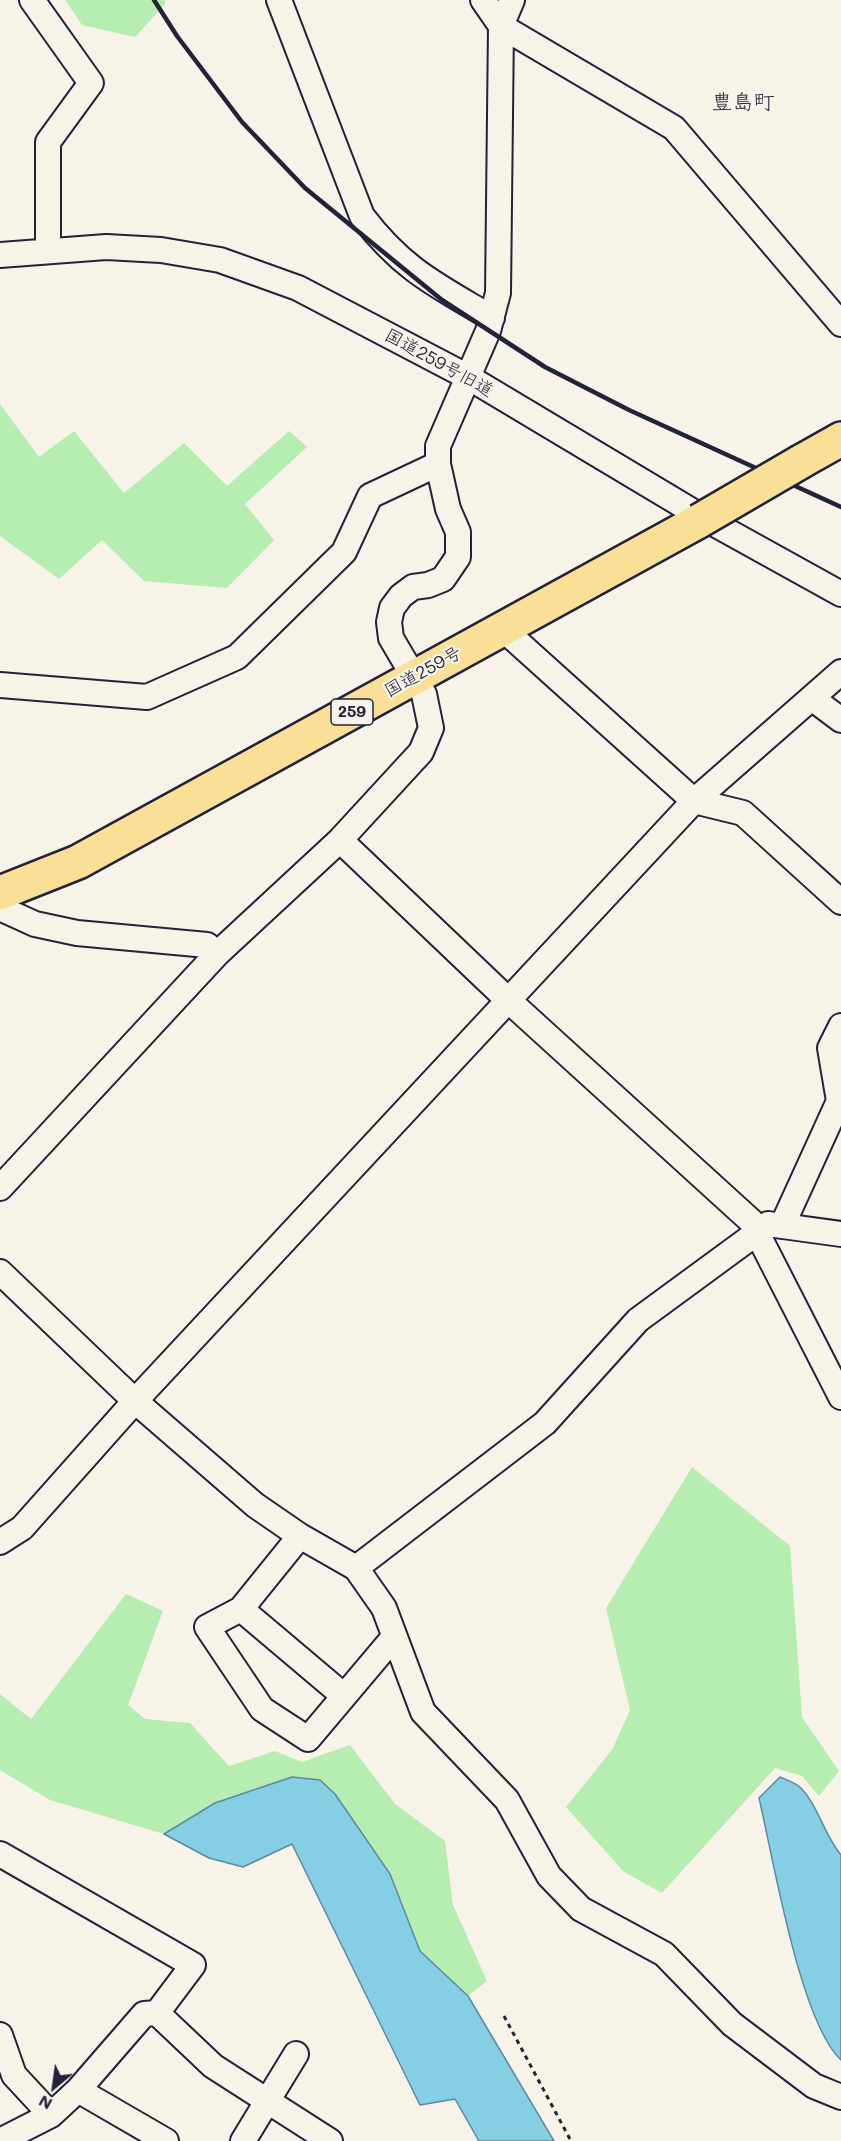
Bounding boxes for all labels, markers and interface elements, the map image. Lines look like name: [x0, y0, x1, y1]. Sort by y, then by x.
district label: 豊島町: [712, 90, 774, 116]
street label: 国道259号旧道: [381, 324, 497, 402]
street label: 国道259号: [381, 642, 465, 702]
road number: 259: [331, 699, 373, 725]
north arrow: [24, 2057, 84, 2117]
text: N: [35, 2091, 55, 2115]

